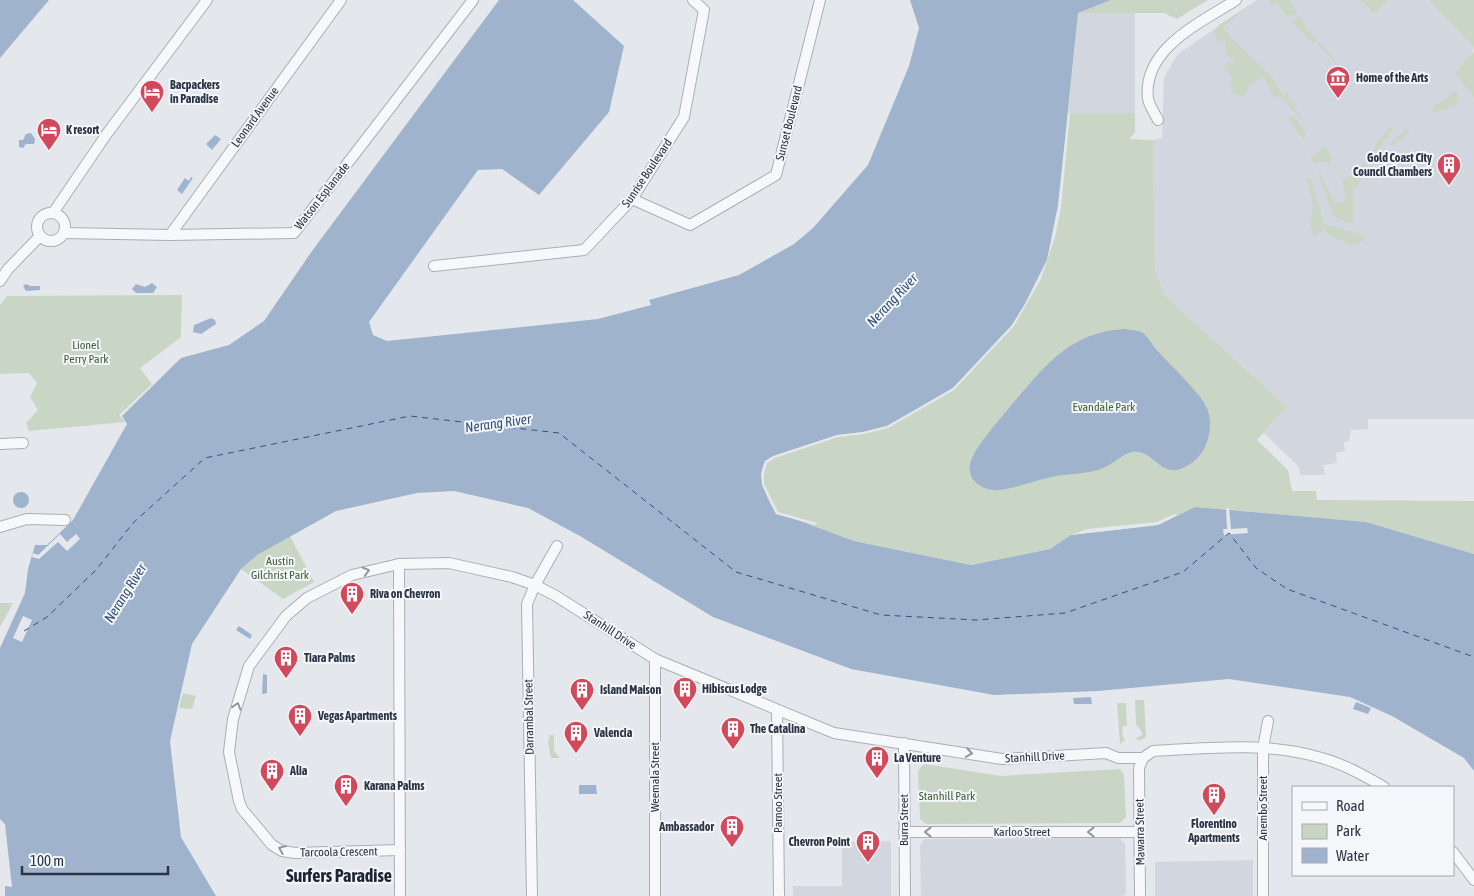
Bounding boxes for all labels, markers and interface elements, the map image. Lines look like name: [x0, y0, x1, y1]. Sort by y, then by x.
museum icon: Home of the Arts: [1325, 65, 1351, 99]
place label: Home of the Arts: [1356, 71, 1429, 85]
place label: Bacpackers in Paradise: [170, 78, 220, 106]
hotel icon: Bacpackers in Paradise: [139, 79, 165, 113]
street label: Leonard Avenue: [228, 84, 282, 150]
street label: Sunset Boulevard: [773, 84, 805, 162]
hotel icon: K resort: [36, 117, 62, 151]
place label: K resort: [66, 123, 100, 137]
street label: Sunrise Boulevard: [619, 136, 675, 210]
place label: Gold Coast City Council Chambers: [1353, 151, 1433, 179]
building icon: Gold Coast City Council Chambers: [1436, 152, 1462, 186]
street label: Watson Esplanade: [292, 160, 352, 232]
water label: Nerang River: [863, 270, 921, 330]
park label: Lionel Perry Park: [64, 338, 109, 366]
park label: Evandale Park: [1073, 400, 1136, 414]
water label: Nerang River: [464, 410, 533, 436]
park label: Austin Gilchrist Park: [251, 554, 310, 582]
water label: Nerang River: [101, 560, 150, 625]
one-way arrow: [362, 566, 371, 577]
building icon: Riva on Chevron: [339, 581, 365, 615]
place label: Riva on Chevron: [370, 587, 441, 601]
street label: Stanhill Drive: [581, 608, 639, 652]
building icon: Tiara Palms: [273, 645, 299, 679]
place label: Tiara Palms: [304, 651, 356, 665]
building icon: Hibiscus Lodge: [672, 676, 698, 710]
building icon: Island Maison: [569, 677, 595, 711]
street label: Darrambal Street: [521, 678, 537, 755]
place label: Hibiscus Lodge: [702, 682, 767, 696]
place label: Island Maison: [600, 683, 661, 697]
one-way arrow: [231, 703, 241, 711]
building icon: Vegas Apartments: [287, 703, 313, 737]
place label: Vegas Apartments: [317, 709, 398, 723]
building icon: The Catalina: [720, 716, 746, 750]
building icon: Valencia: [563, 720, 589, 754]
place label: The Catalina: [750, 722, 806, 736]
place label: Valencia: [593, 726, 633, 740]
street label: Weemala Street: [648, 741, 662, 812]
building icon: La Venture: [864, 745, 890, 779]
one-way arrow: [965, 748, 974, 758]
street label: Stanhill Drive: [1005, 748, 1065, 766]
place label: La Venture: [894, 751, 941, 765]
building icon: Alia: [259, 758, 285, 792]
place label: Alia: [289, 764, 308, 778]
building icon: Karana Palms: [333, 773, 359, 807]
street label: Parnoo Street: [771, 773, 785, 833]
street label: Anembo Street: [1256, 775, 1270, 841]
place label: Karana Palms: [364, 779, 425, 793]
building icon: Florentino Apartments: [1201, 782, 1227, 816]
legend: [1292, 786, 1454, 876]
park label: Stanhill Park: [919, 789, 976, 803]
street label: Burra Street: [897, 794, 911, 846]
text: Road: [1336, 797, 1365, 814]
street label: Mawarra Street: [1132, 798, 1148, 865]
building icon: Ambassador: [719, 814, 745, 848]
place label: Florentino Apartments: [1187, 817, 1241, 845]
place label: Ambassador: [658, 820, 714, 834]
text: Park: [1336, 822, 1361, 839]
street label: Karloo Street: [993, 825, 1051, 839]
one-way arrow: [924, 827, 932, 837]
one-way arrow: [1087, 827, 1094, 837]
building icon: Chevron Point: [855, 829, 881, 863]
place label: Chevron Point: [788, 835, 851, 849]
scale bar: [22, 844, 169, 876]
street label: Tarcoola Crescent: [300, 844, 378, 860]
one-way arrow: [278, 845, 287, 856]
text: Water: [1336, 847, 1369, 864]
text: 100 m: [30, 852, 64, 869]
district label: Surfers Paradise: [286, 865, 392, 886]

